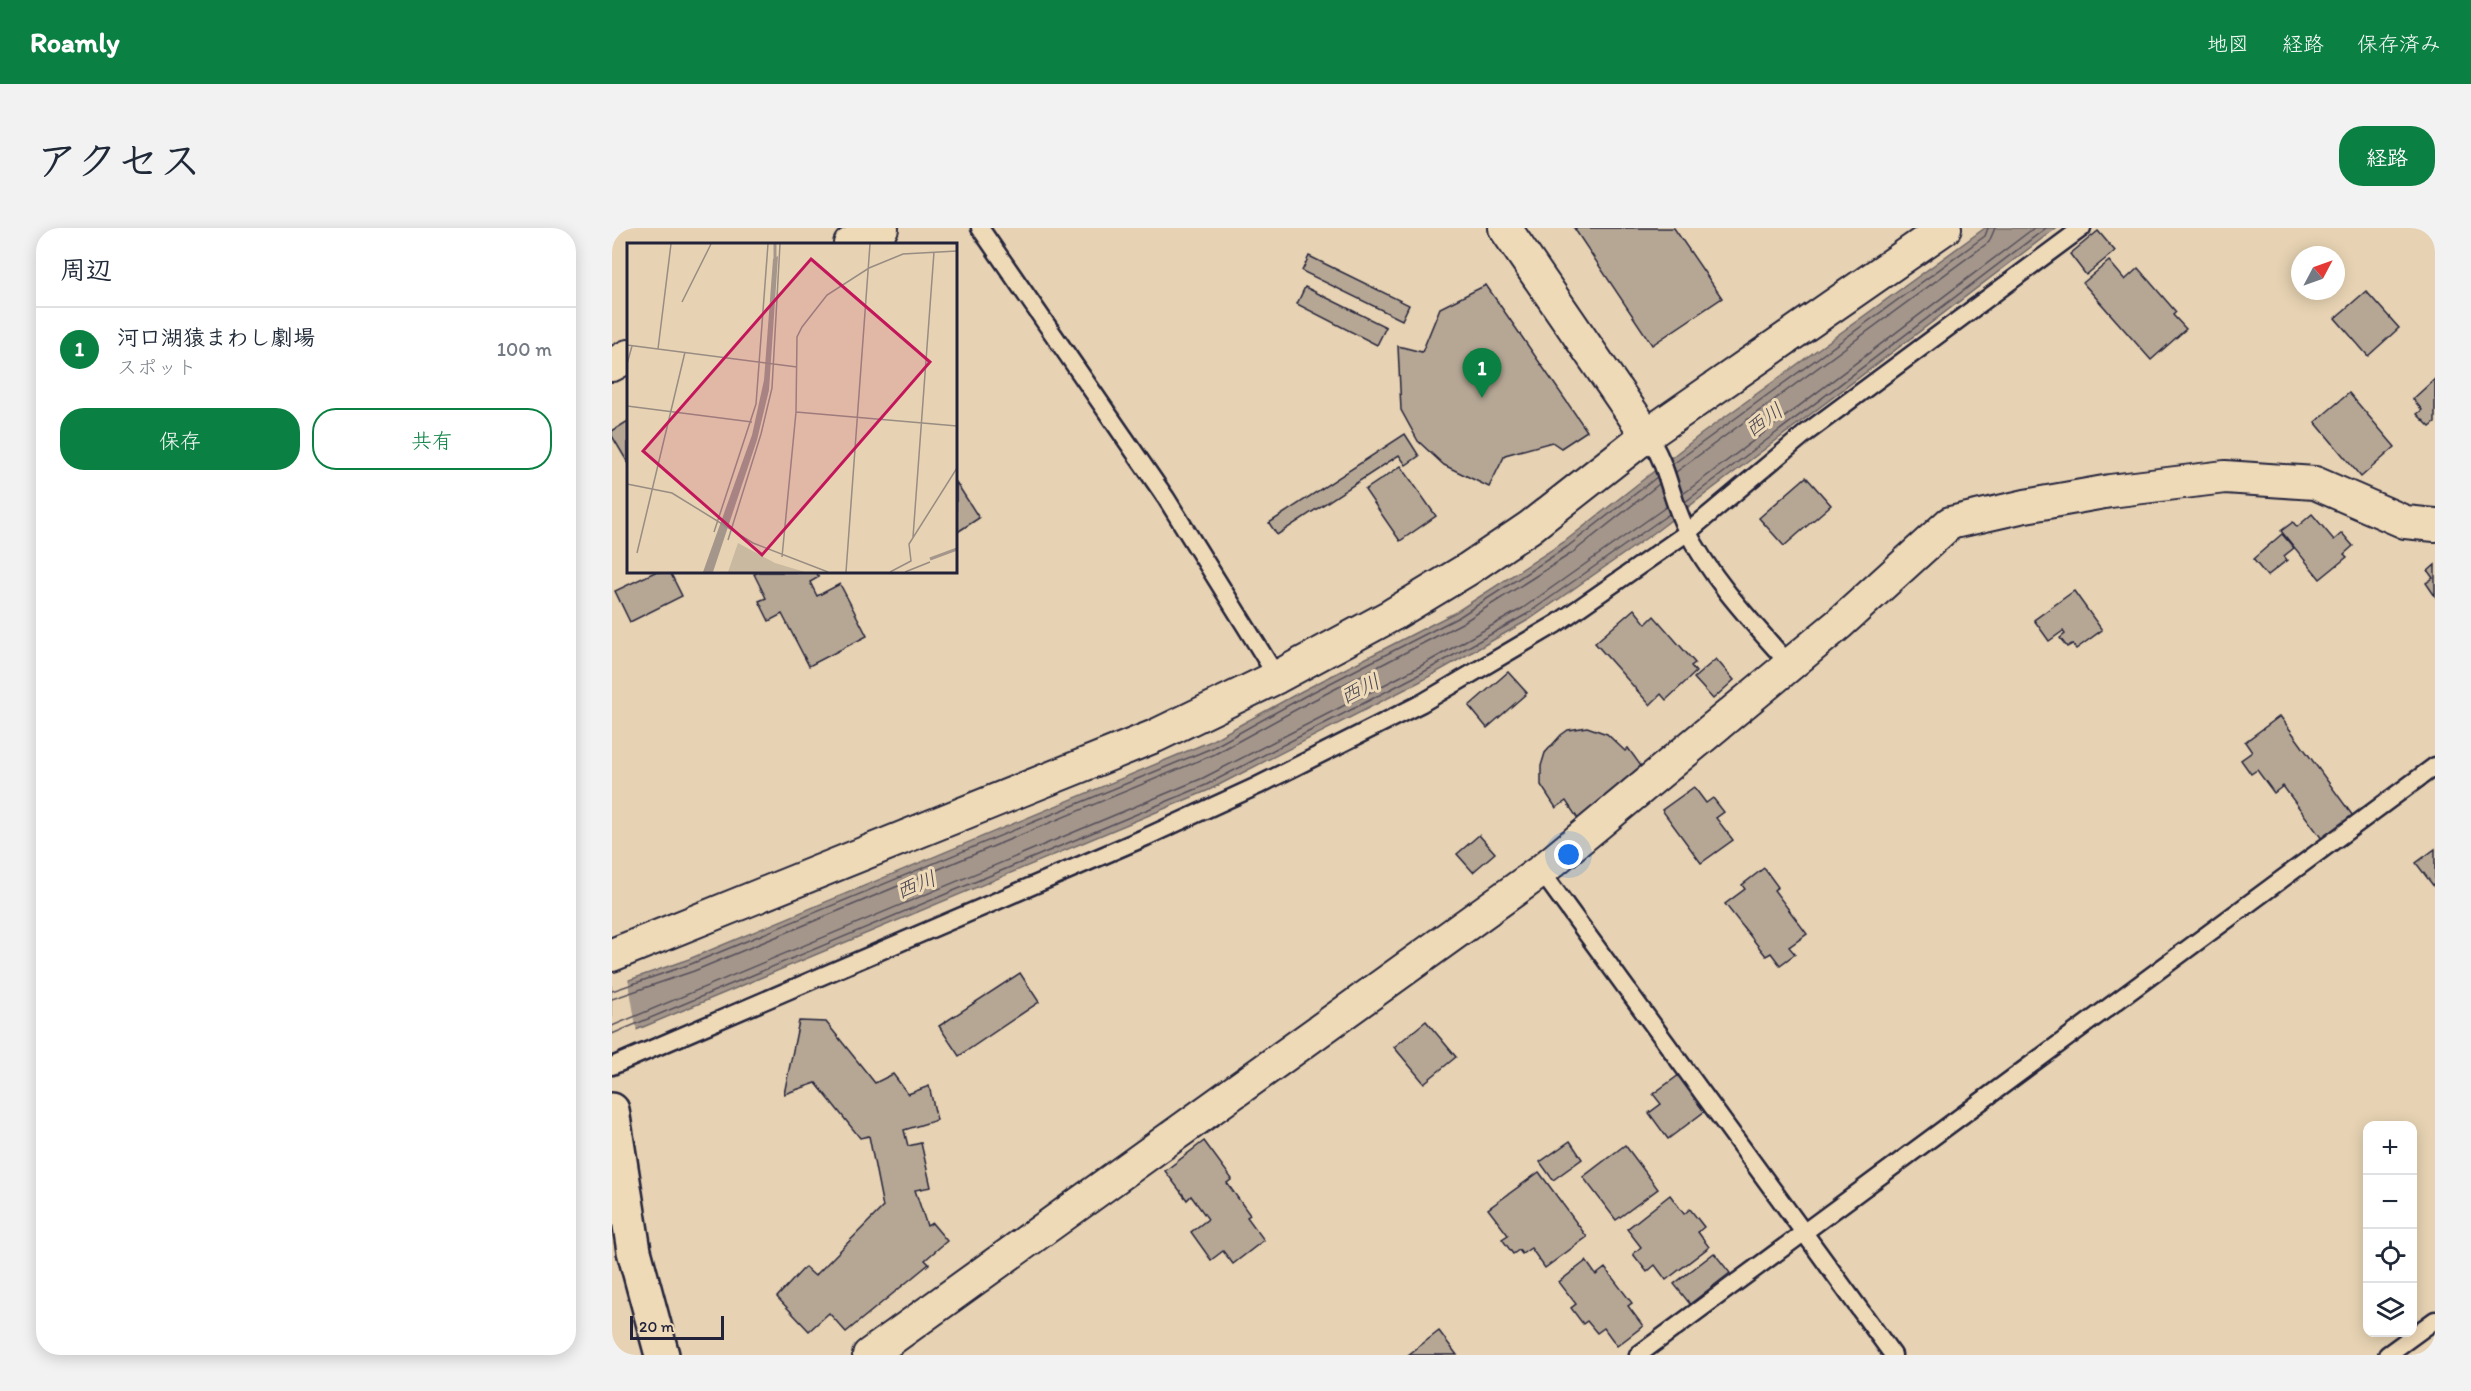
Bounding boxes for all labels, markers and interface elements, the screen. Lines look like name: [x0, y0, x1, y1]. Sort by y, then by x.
text: Roamly: [30, 25, 120, 59]
text: 地図: [2207, 31, 2249, 56]
text: 経路: [2282, 31, 2324, 56]
text: 保存済み: [2357, 31, 2441, 56]
button: 経路: [2339, 126, 2435, 186]
text: アクセス: [36, 135, 201, 186]
inset map: [627, 243, 957, 573]
north arrow: [2291, 246, 2345, 300]
text: 周辺: [60, 254, 112, 286]
text: 河口湖猿まわし劇場: [117, 324, 315, 351]
text: 1: [75, 337, 84, 361]
text: 100 m: [497, 337, 552, 361]
pin: 1: [1462, 348, 1502, 398]
text: スポット: [117, 355, 197, 379]
water label: 西川: [1739, 397, 1788, 442]
button: 保存: [60, 408, 300, 470]
button: 共有: [312, 408, 552, 470]
water label: 西川: [1335, 668, 1384, 709]
your location: [1554, 840, 1583, 869]
water label: 西川: [892, 865, 940, 904]
map controls: [2363, 1121, 2417, 1337]
button: +: [2363, 1121, 2417, 1175]
button: −: [2363, 1175, 2417, 1229]
button: locate: [2363, 1229, 2417, 1283]
button: layers: [2363, 1283, 2417, 1337]
scale bar: [630, 1313, 724, 1340]
text: 20 m: [639, 1317, 674, 1336]

